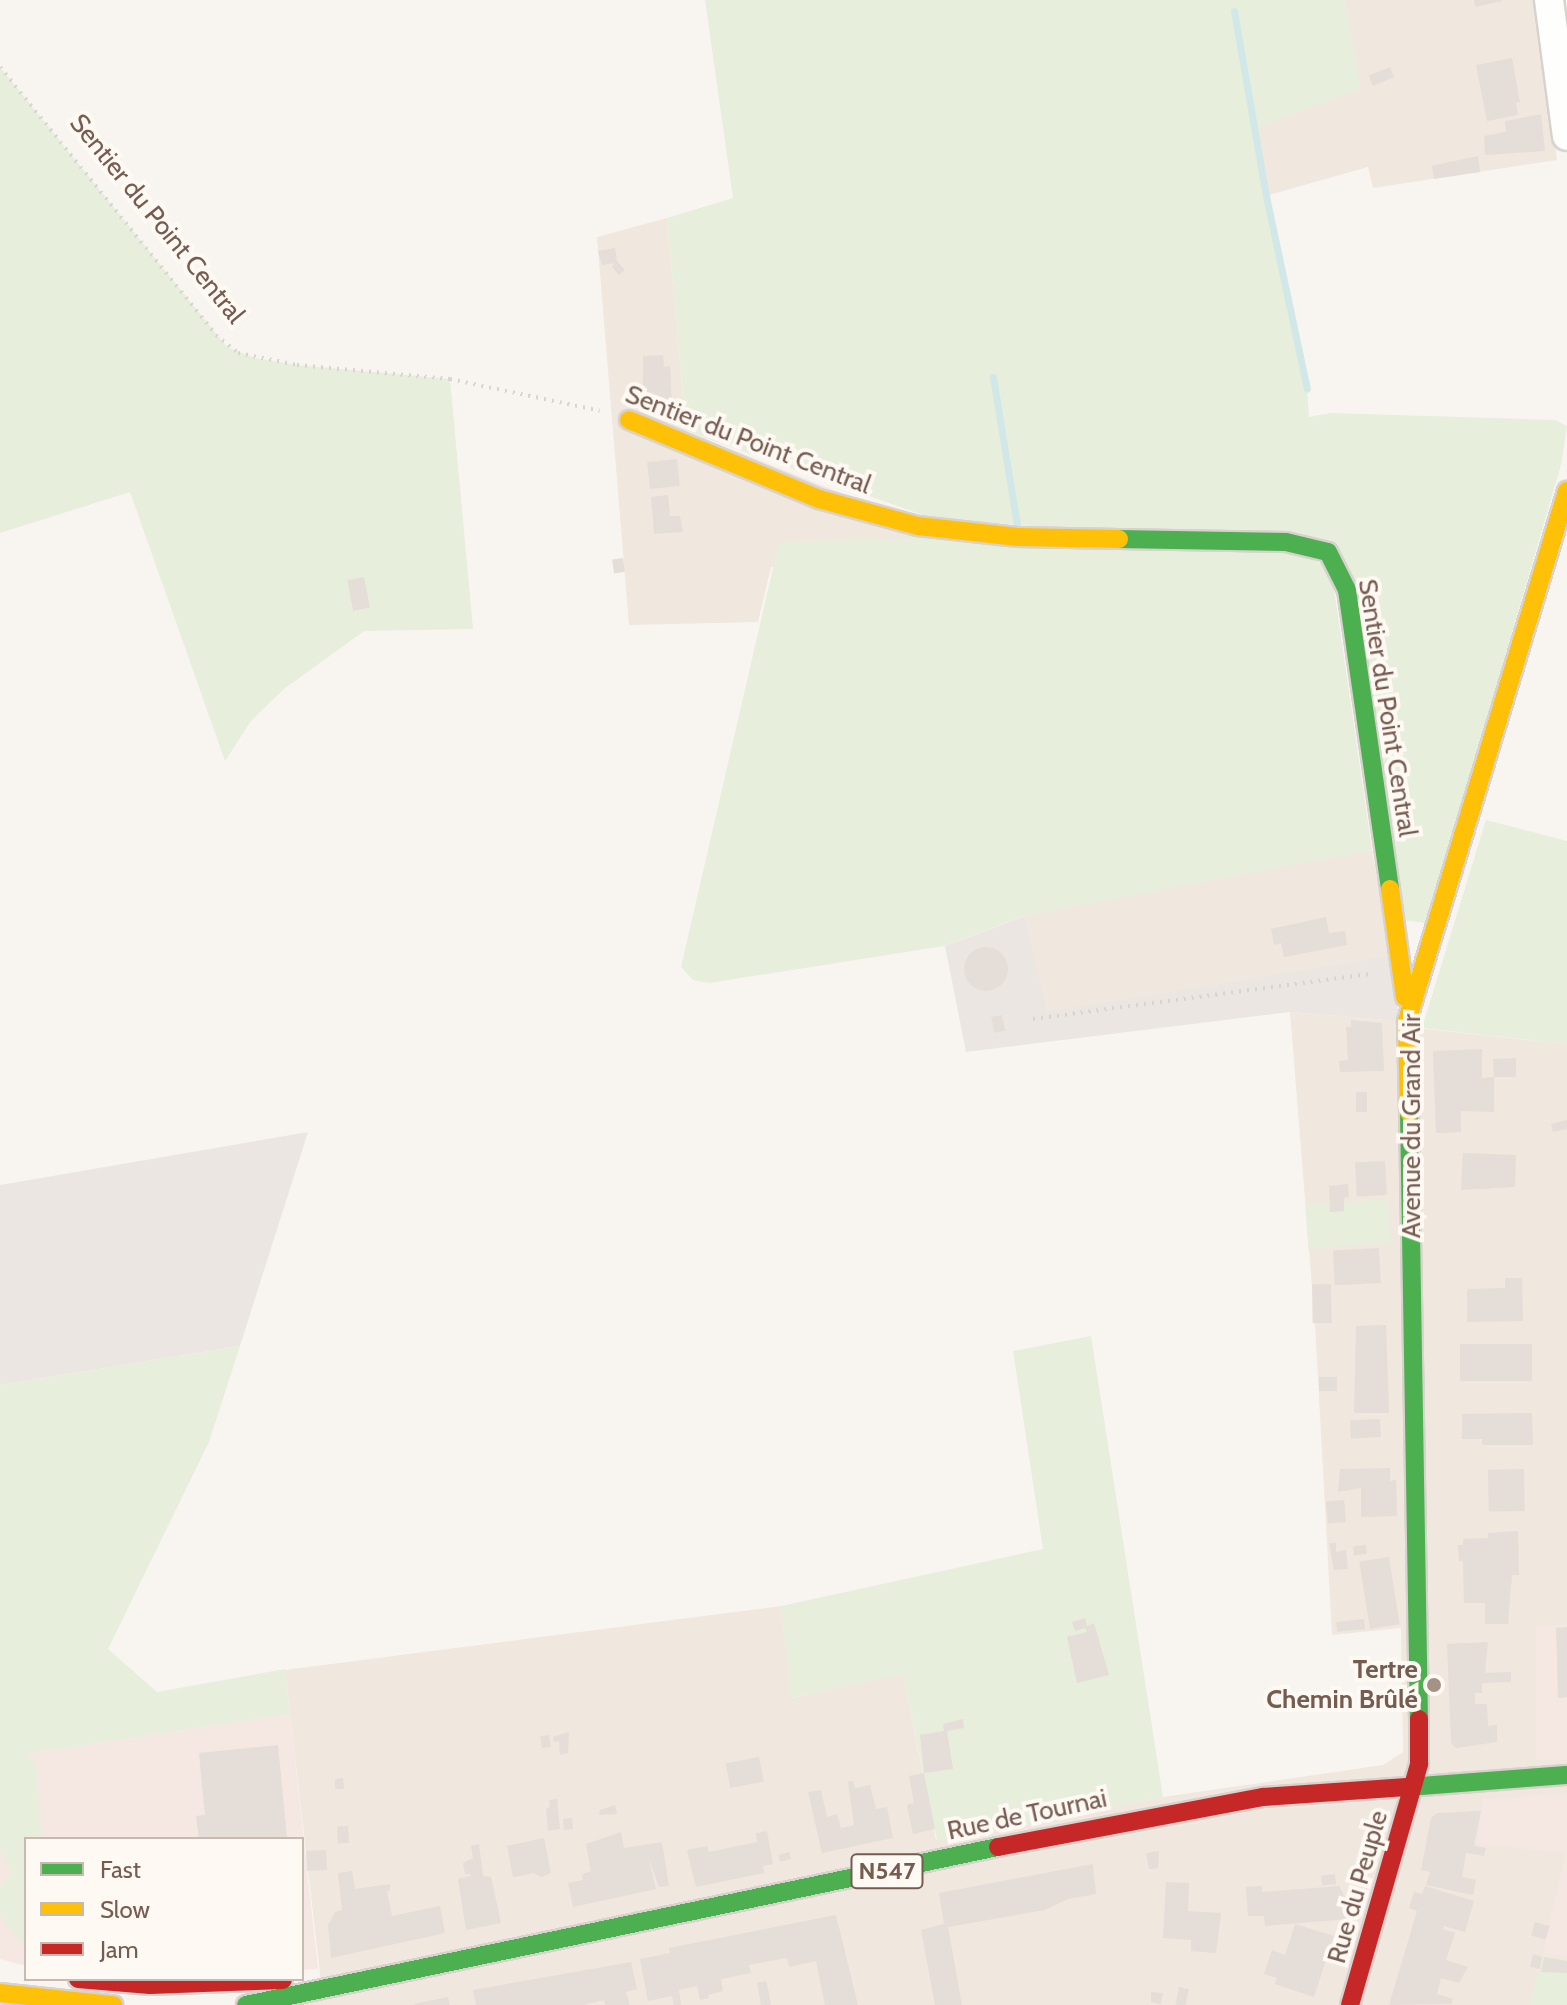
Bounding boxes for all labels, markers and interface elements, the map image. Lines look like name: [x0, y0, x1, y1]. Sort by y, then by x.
street label: Sentier du Point Central: [63, 108, 251, 330]
street label: Sentier du Point Central: [621, 379, 875, 501]
street label: Sentier du Point Central: [1351, 577, 1423, 839]
street label: Avenue du Grand Air: [1396, 1014, 1428, 1238]
place label: Tertre Chemin Brûlé: [1266, 1654, 1418, 1716]
marker: Tertre Chemin Brûlé: [1425, 1676, 1443, 1694]
street label: Rue de Tournai: [944, 1783, 1110, 1847]
street label: Rue du Peuple: [1321, 1807, 1395, 1967]
legend: [24, 1837, 304, 1981]
road number: N547: [849, 1851, 925, 1891]
text: Fast: [100, 1855, 141, 1884]
text: Slow: [100, 1895, 150, 1924]
text: Jam: [100, 1935, 138, 1964]

